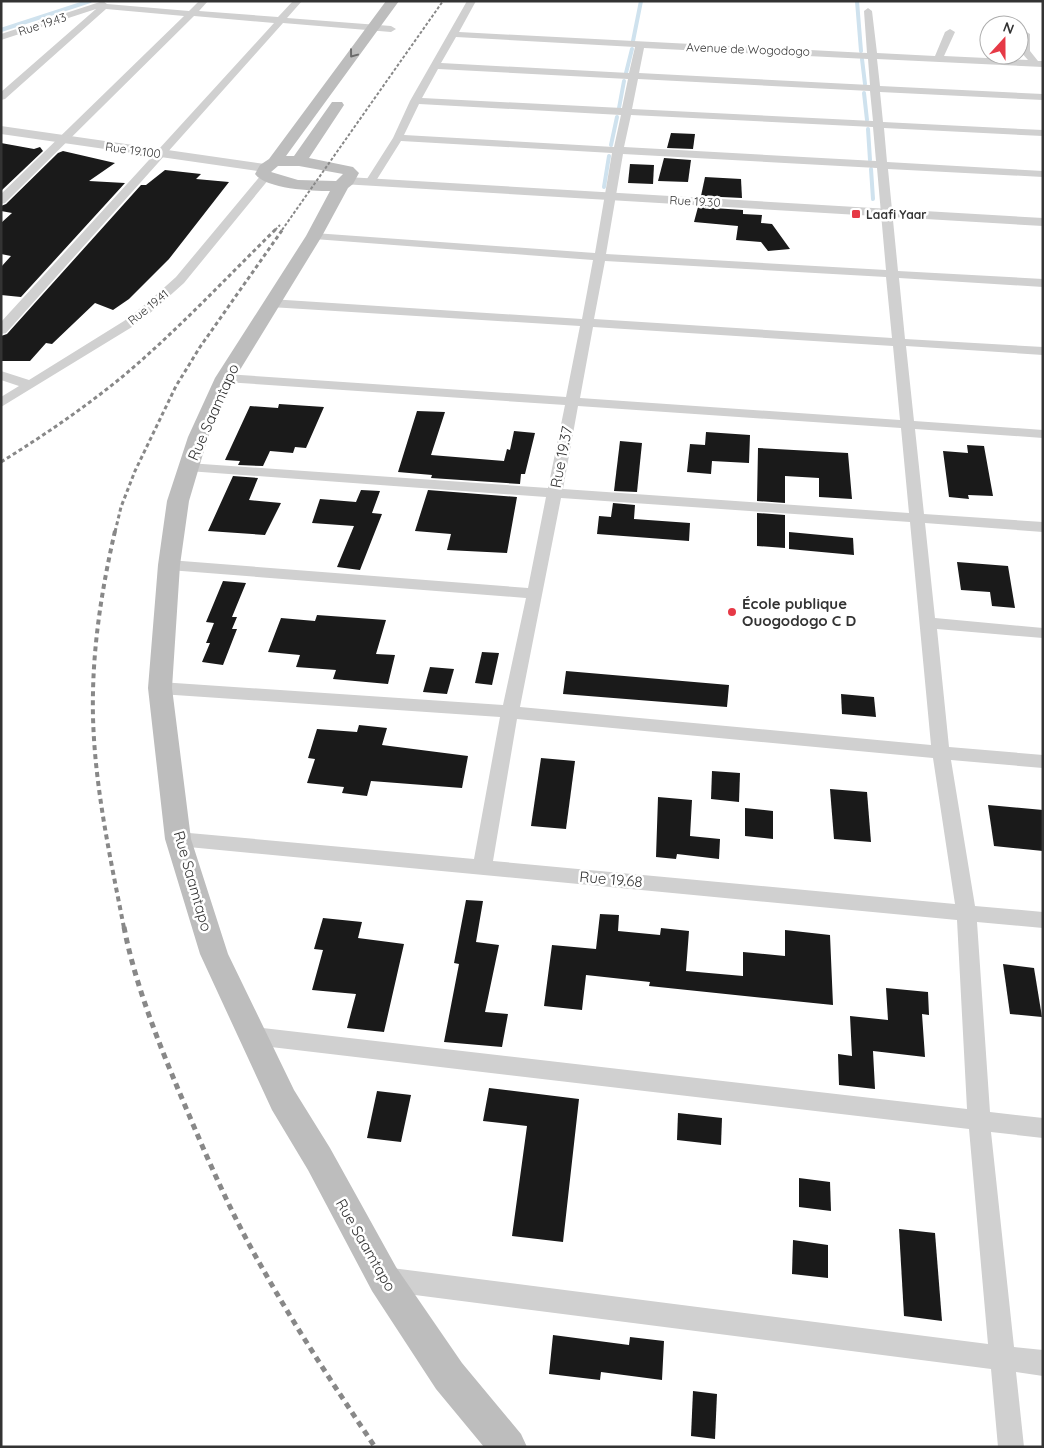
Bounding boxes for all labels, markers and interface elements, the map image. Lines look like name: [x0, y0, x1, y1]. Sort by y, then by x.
street label: Rue 19.43: [16, 9, 68, 39]
north arrow: [979, 15, 1029, 65]
text: N: [1001, 18, 1017, 38]
street label: Avenue de Wogodogo: [686, 39, 810, 59]
one-way arrow: [350, 48, 359, 58]
street label: Rue 19.100: [104, 139, 162, 161]
street label: Rue 19.30: [669, 192, 721, 210]
place label: Laafi Yaar: [866, 207, 927, 222]
marker: Laafi Yaar: [850, 208, 862, 220]
street label: Rue 19.41: [125, 286, 171, 328]
street label: Rue Saamtapo: [183, 361, 243, 463]
street label: Rue 19.37: [546, 424, 576, 490]
place label: École publique Ouogodogo C D: [742, 594, 856, 630]
marker: École publique Ouogodogo C D: [726, 606, 738, 618]
street label: Rue Saamtapo: [170, 829, 216, 933]
street label: Rue 19.68: [579, 867, 643, 891]
street label: Rue Saamtapo: [332, 1195, 400, 1295]

